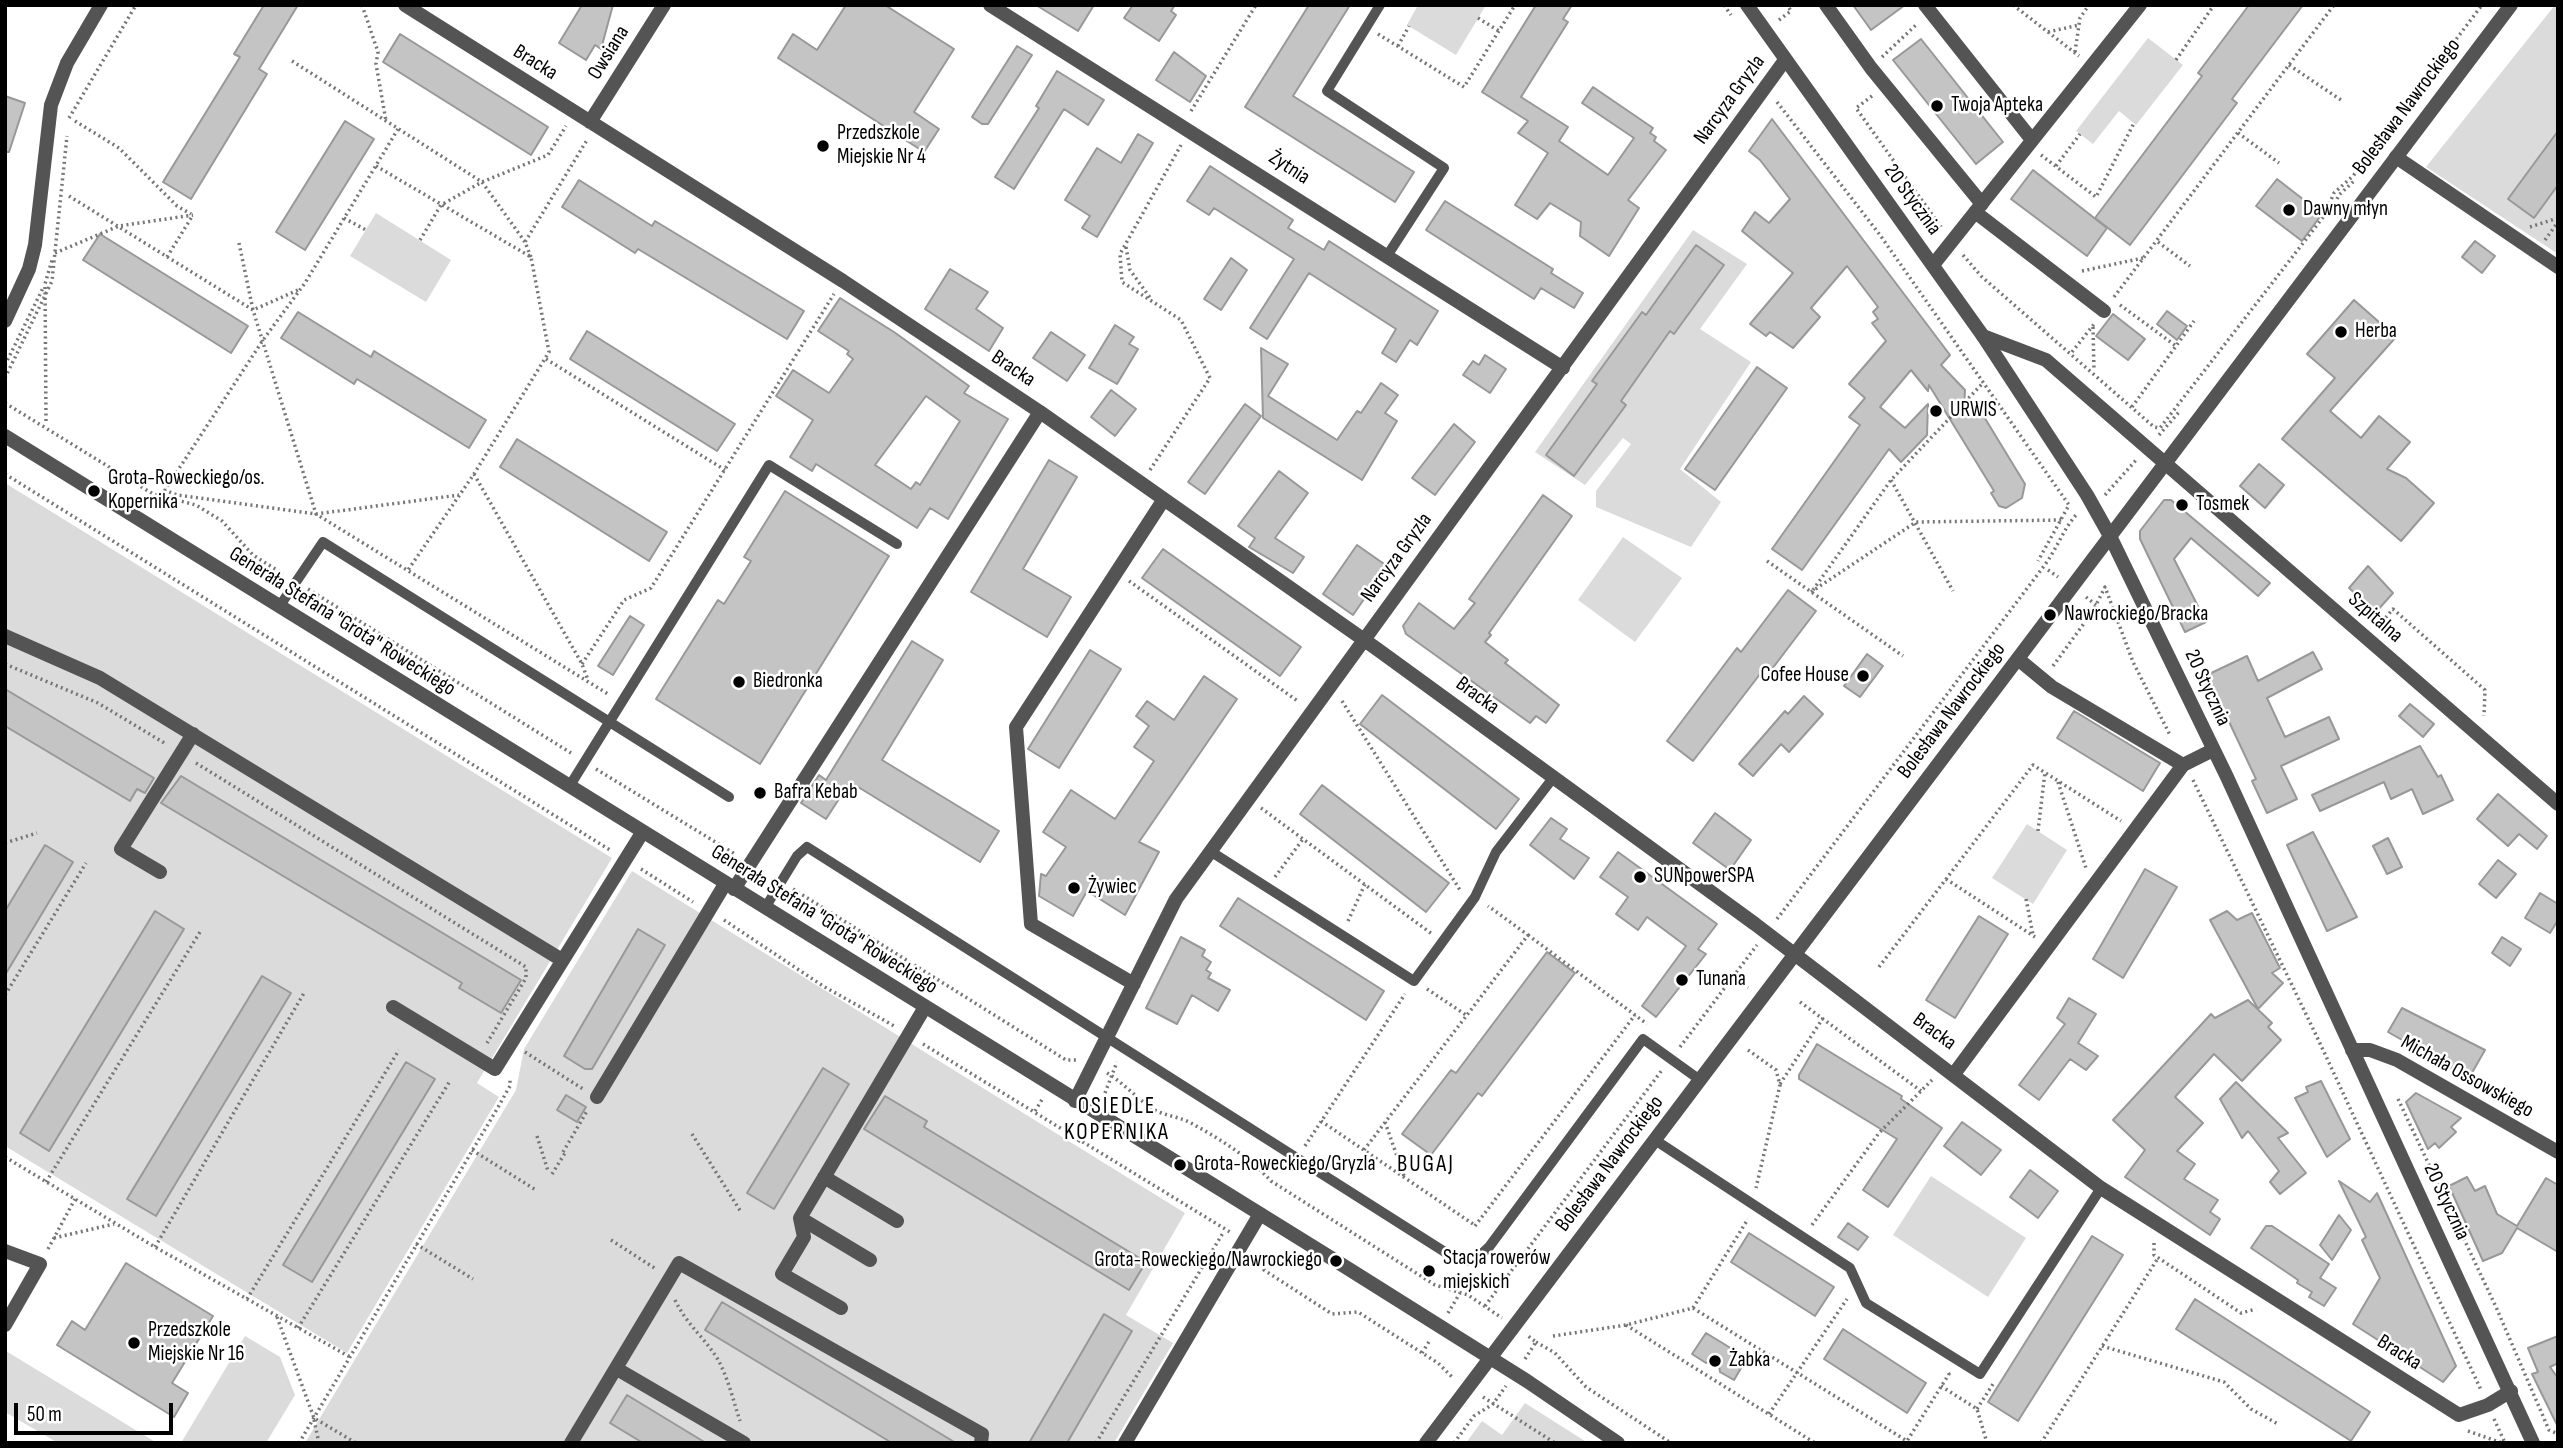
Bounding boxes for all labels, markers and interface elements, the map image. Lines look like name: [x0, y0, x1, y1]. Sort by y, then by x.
street label: Owsiana: [583, 21, 635, 85]
street label: Bolesława Nawrockiego: [2348, 34, 2466, 180]
street label: Bracka: [508, 40, 562, 86]
street label: Narcyza Gryzla: [1689, 50, 1771, 150]
place label: Twoja Apteka: [1951, 93, 2043, 119]
marker: Twoja Apteka: [1929, 98, 1945, 114]
place label: Przedszkole Miejskie Nr 4: [837, 121, 926, 171]
marker: Przedszkole Miejskie Nr 4: [815, 138, 831, 154]
street label: Żytnia: [1264, 145, 1314, 191]
street label: 20 Stycznia: [1878, 160, 1946, 240]
place label: Dawny młyn: [2303, 197, 2388, 223]
marker: Dawny młyn: [2281, 202, 2297, 218]
place label: Herba: [2355, 319, 2397, 345]
marker: Herba: [2333, 324, 2349, 340]
street label: Bracka: [986, 345, 1040, 393]
place label: URWIS: [1950, 398, 1997, 424]
marker: URWIS: [1928, 403, 1944, 419]
place label: Grota-Roweckiego/os. Kopernika: [108, 466, 264, 516]
marker: Grota-Roweckiego/os. Kopernika: [86, 483, 102, 499]
place label: Tosmek: [2196, 492, 2249, 518]
marker: Tosmek: [2174, 497, 2190, 513]
street label: Narcyza Gryzla: [1356, 508, 1438, 608]
street label: Generała Stefana "Grota" Roweckiego: [224, 542, 460, 702]
street label: Szpitalna: [2342, 587, 2408, 649]
place label: Nawrockiego/Bracka: [2064, 602, 2208, 628]
marker: Nawrockiego/Bracka: [2042, 607, 2058, 623]
street label: Bolesława Nawrockiego: [1893, 638, 2011, 784]
street label: 20 Stycznia: [2178, 646, 2236, 730]
place label: Cofee House: [1760, 663, 1849, 689]
marker: Cofee House: [1855, 668, 1871, 684]
place label: Biedronka: [753, 669, 823, 695]
street label: Bracka: [1450, 672, 1504, 720]
marker: Biedronka: [731, 674, 747, 690]
place label: Bafra Kebab: [774, 780, 858, 806]
marker: Bafra Kebab: [752, 785, 768, 801]
street label: Generała Stefana "Grota" Roweckiego: [706, 840, 942, 1000]
place label: SUNpowerSPA: [1654, 864, 1754, 890]
marker: SUNpowerSPA: [1632, 869, 1648, 885]
place label: Żywiec: [1088, 875, 1137, 901]
marker: Żywiec: [1066, 880, 1082, 896]
place label: Tunana: [1696, 967, 1746, 993]
marker: Tunana: [1674, 972, 1690, 988]
street label: Bracka: [1907, 1008, 1961, 1056]
street label: Michała Ossowskiego: [2396, 1030, 2538, 1124]
street label: Bolesława Nawrockiego: [1551, 1091, 1669, 1237]
district label: OSIEDLE KOPERNIKA: [1065, 1093, 1169, 1147]
district label: BUGAJ: [1398, 1151, 1454, 1179]
place label: Grota-Roweckiego/Gryzla: [1194, 1152, 1376, 1178]
marker: Grota-Roweckiego/Gryzla: [1172, 1157, 1188, 1173]
street label: 20 Stycznia: [2417, 1160, 2475, 1244]
place label: Stacja rowerów miejskich: [1443, 1246, 1551, 1296]
place label: Grota-Roweckiego/Nawrockiego: [1094, 1248, 1322, 1274]
marker: Grota-Roweckiego/Nawrockiego: [1328, 1253, 1344, 1269]
marker: Stacja rowerów miejskich: [1421, 1263, 1437, 1279]
place label: Przedszkole Miejskie Nr 16: [148, 1318, 244, 1368]
street label: Bracka: [2372, 1330, 2426, 1376]
marker: Przedszkole Miejskie Nr 16: [126, 1335, 142, 1351]
place label: Żabka: [1729, 1348, 1770, 1374]
marker: Żabka: [1707, 1353, 1723, 1369]
scale bar: [18, 1388, 177, 1432]
text: 50 m: [27, 1402, 62, 1427]

